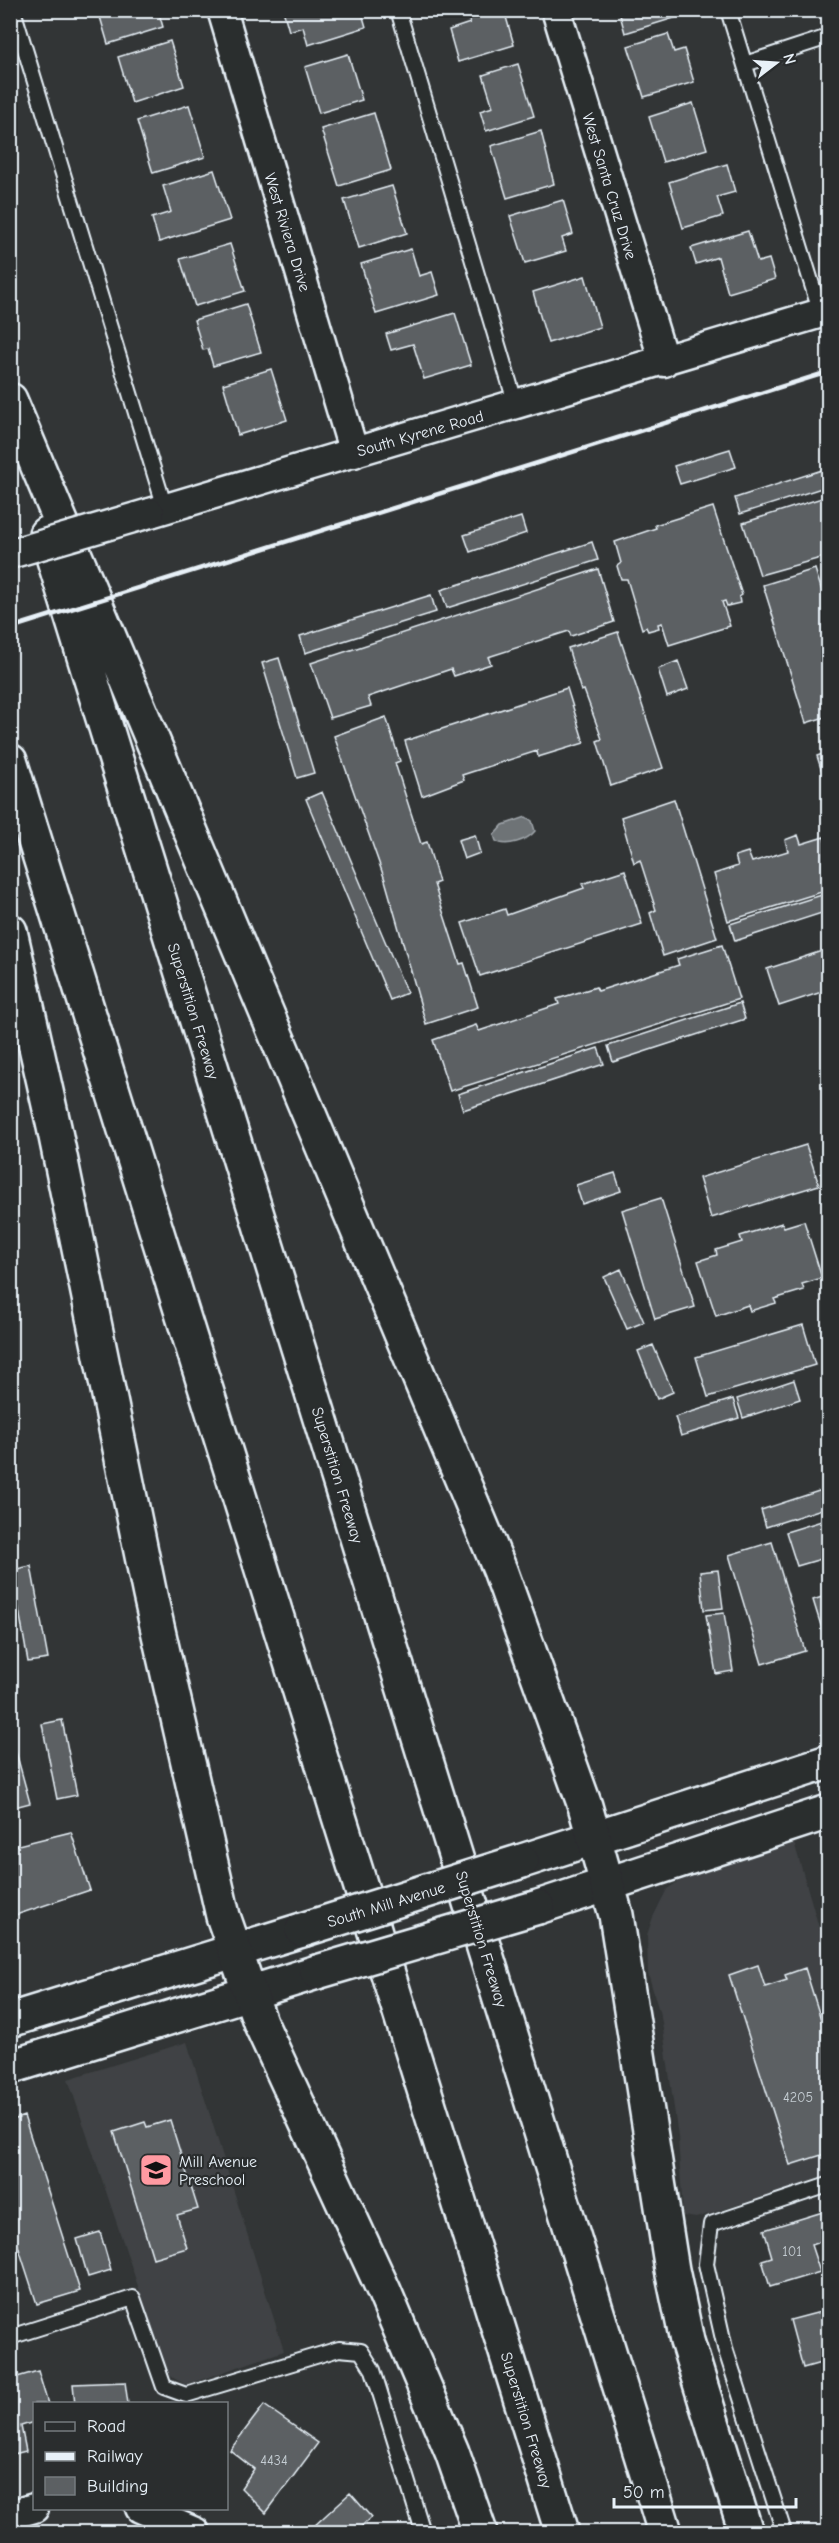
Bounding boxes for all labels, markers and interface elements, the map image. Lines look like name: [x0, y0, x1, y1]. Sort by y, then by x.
north arrow: [746, 33, 806, 93]
text: N: [779, 51, 800, 67]
street label: West Santa Cruz Drive: [578, 111, 640, 262]
street label: West Riviera Drive: [260, 171, 314, 294]
street label: South Kyrene Road: [355, 407, 486, 461]
street label: Superstition Freeway: [164, 941, 223, 1082]
street label: Superstition Freeway: [308, 1405, 367, 1546]
street label: Superstition Freeway: [452, 1869, 511, 2010]
street label: South Mill Avenue: [325, 1879, 447, 1931]
house number: 4205: [783, 2089, 813, 2106]
school or university icon: Mill Avenue Preschool: [138, 2152, 174, 2188]
place label: Mill Avenue Preschool: [179, 2153, 257, 2189]
house number: 101: [782, 2243, 802, 2260]
street label: Superstition Freeway: [497, 2350, 556, 2491]
legend: [33, 2402, 228, 2510]
text: Road: [87, 2416, 126, 2437]
text: Railway: [87, 2446, 144, 2467]
house number: 4434: [260, 2452, 288, 2469]
scale bar: [614, 2471, 796, 2509]
text: Building: [87, 2476, 149, 2497]
text: 50 m: [623, 2482, 665, 2503]

